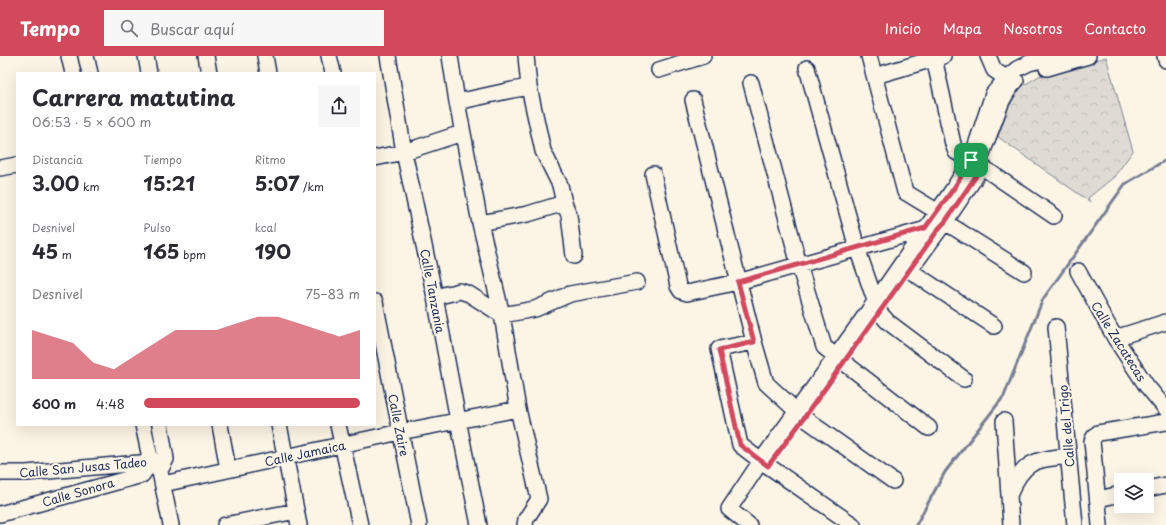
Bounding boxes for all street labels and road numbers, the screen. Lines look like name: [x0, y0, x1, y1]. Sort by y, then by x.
street label: Calle Tanzania: [416, 247, 450, 335]
street label: Calle Zacatecas: [1087, 297, 1151, 385]
street label: Calle del Trigo: [1053, 384, 1079, 468]
street label: Calle Zaire: [384, 392, 414, 458]
street label: Calle Jamaica: [263, 436, 348, 470]
street label: Calle San Jusas Tadeo: [18, 452, 148, 482]
street label: Calle Sonora: [40, 473, 117, 511]

